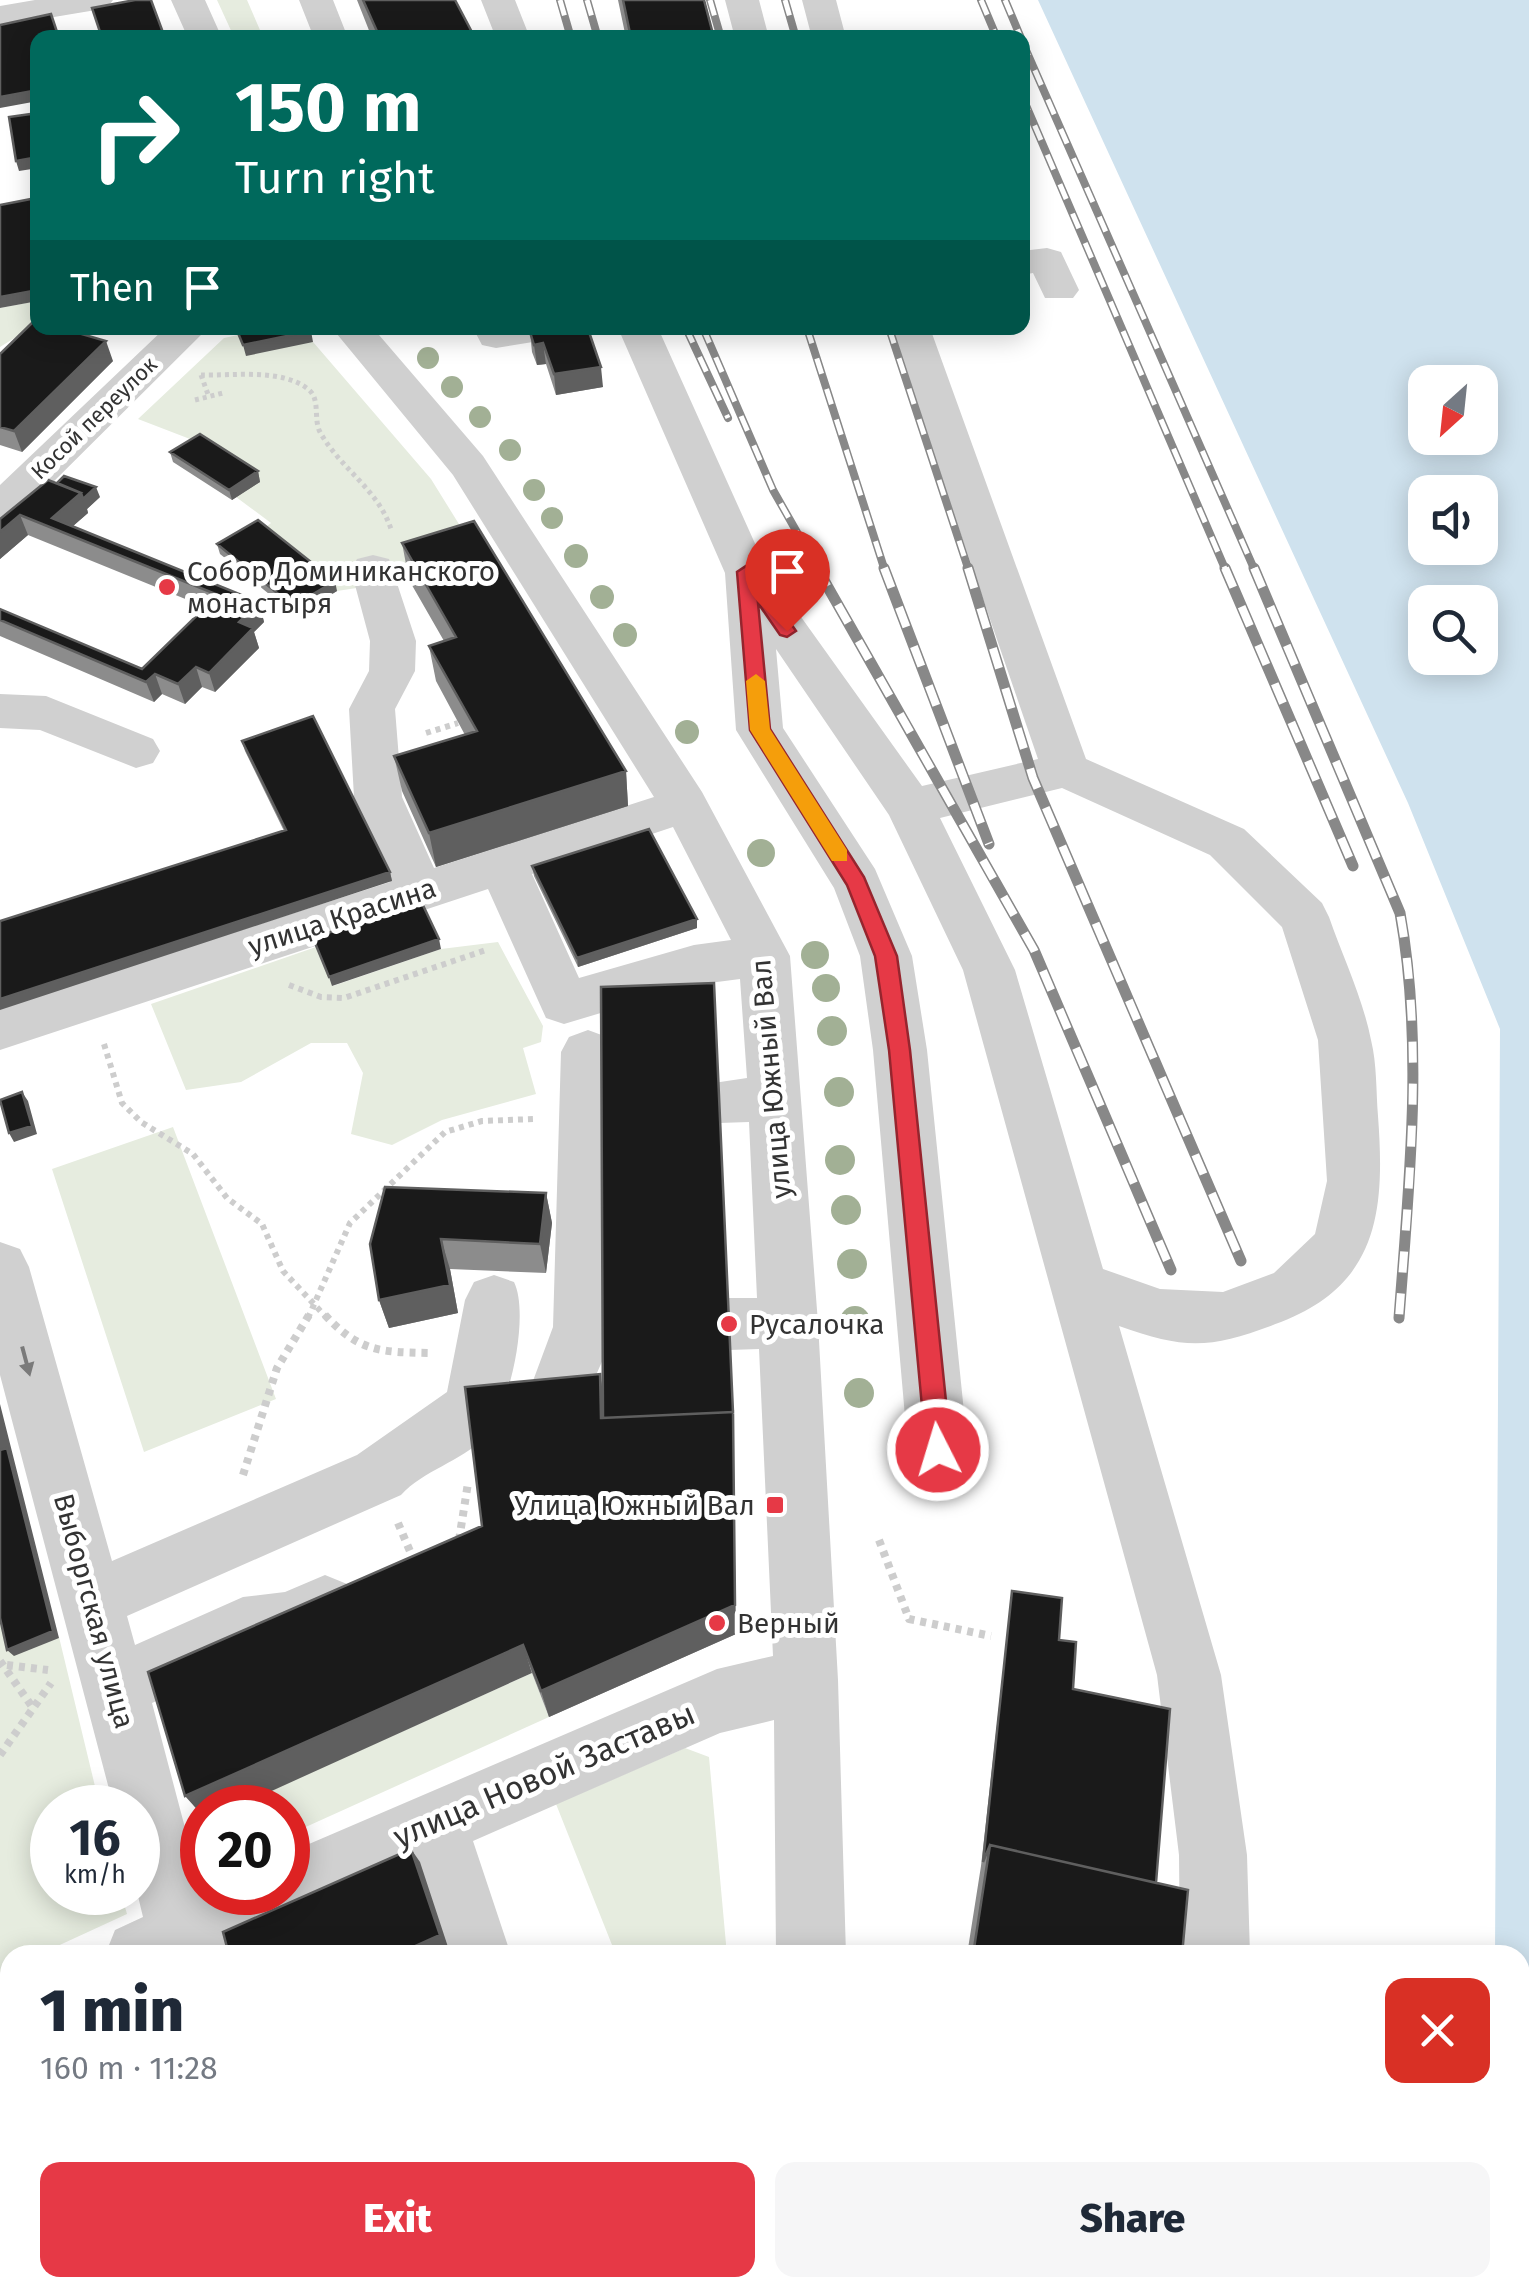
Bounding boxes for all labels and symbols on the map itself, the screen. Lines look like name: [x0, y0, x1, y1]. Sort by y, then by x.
street label: Косой переулок: [25, 351, 163, 485]
north arrow: [1408, 365, 1498, 455]
pin: [745, 529, 830, 632]
place label: Собор Доминиканского монастыря: [187, 555, 495, 620]
marker: Собор Доминиканского монастыря: [156, 576, 178, 598]
street label: улица Красина: [244, 871, 440, 963]
street label: улица Южный Вал: [744, 958, 798, 1200]
place label: Русалочка: [749, 1308, 884, 1341]
marker: Русалочка: [718, 1313, 740, 1335]
one-way arrow: [18, 1346, 34, 1377]
position arrow: [886, 1398, 990, 1502]
place label: Улица Южный Вал: [515, 1489, 755, 1522]
street label: Выборгская улица: [47, 1490, 141, 1732]
marker: Улица Южный Вал: [764, 1494, 786, 1516]
place label: Верный: [737, 1607, 840, 1640]
marker: Верный: [706, 1612, 728, 1634]
street label: улица Новой Заставы: [388, 1694, 700, 1856]
speed limit sign: 20: [180, 1785, 310, 1915]

